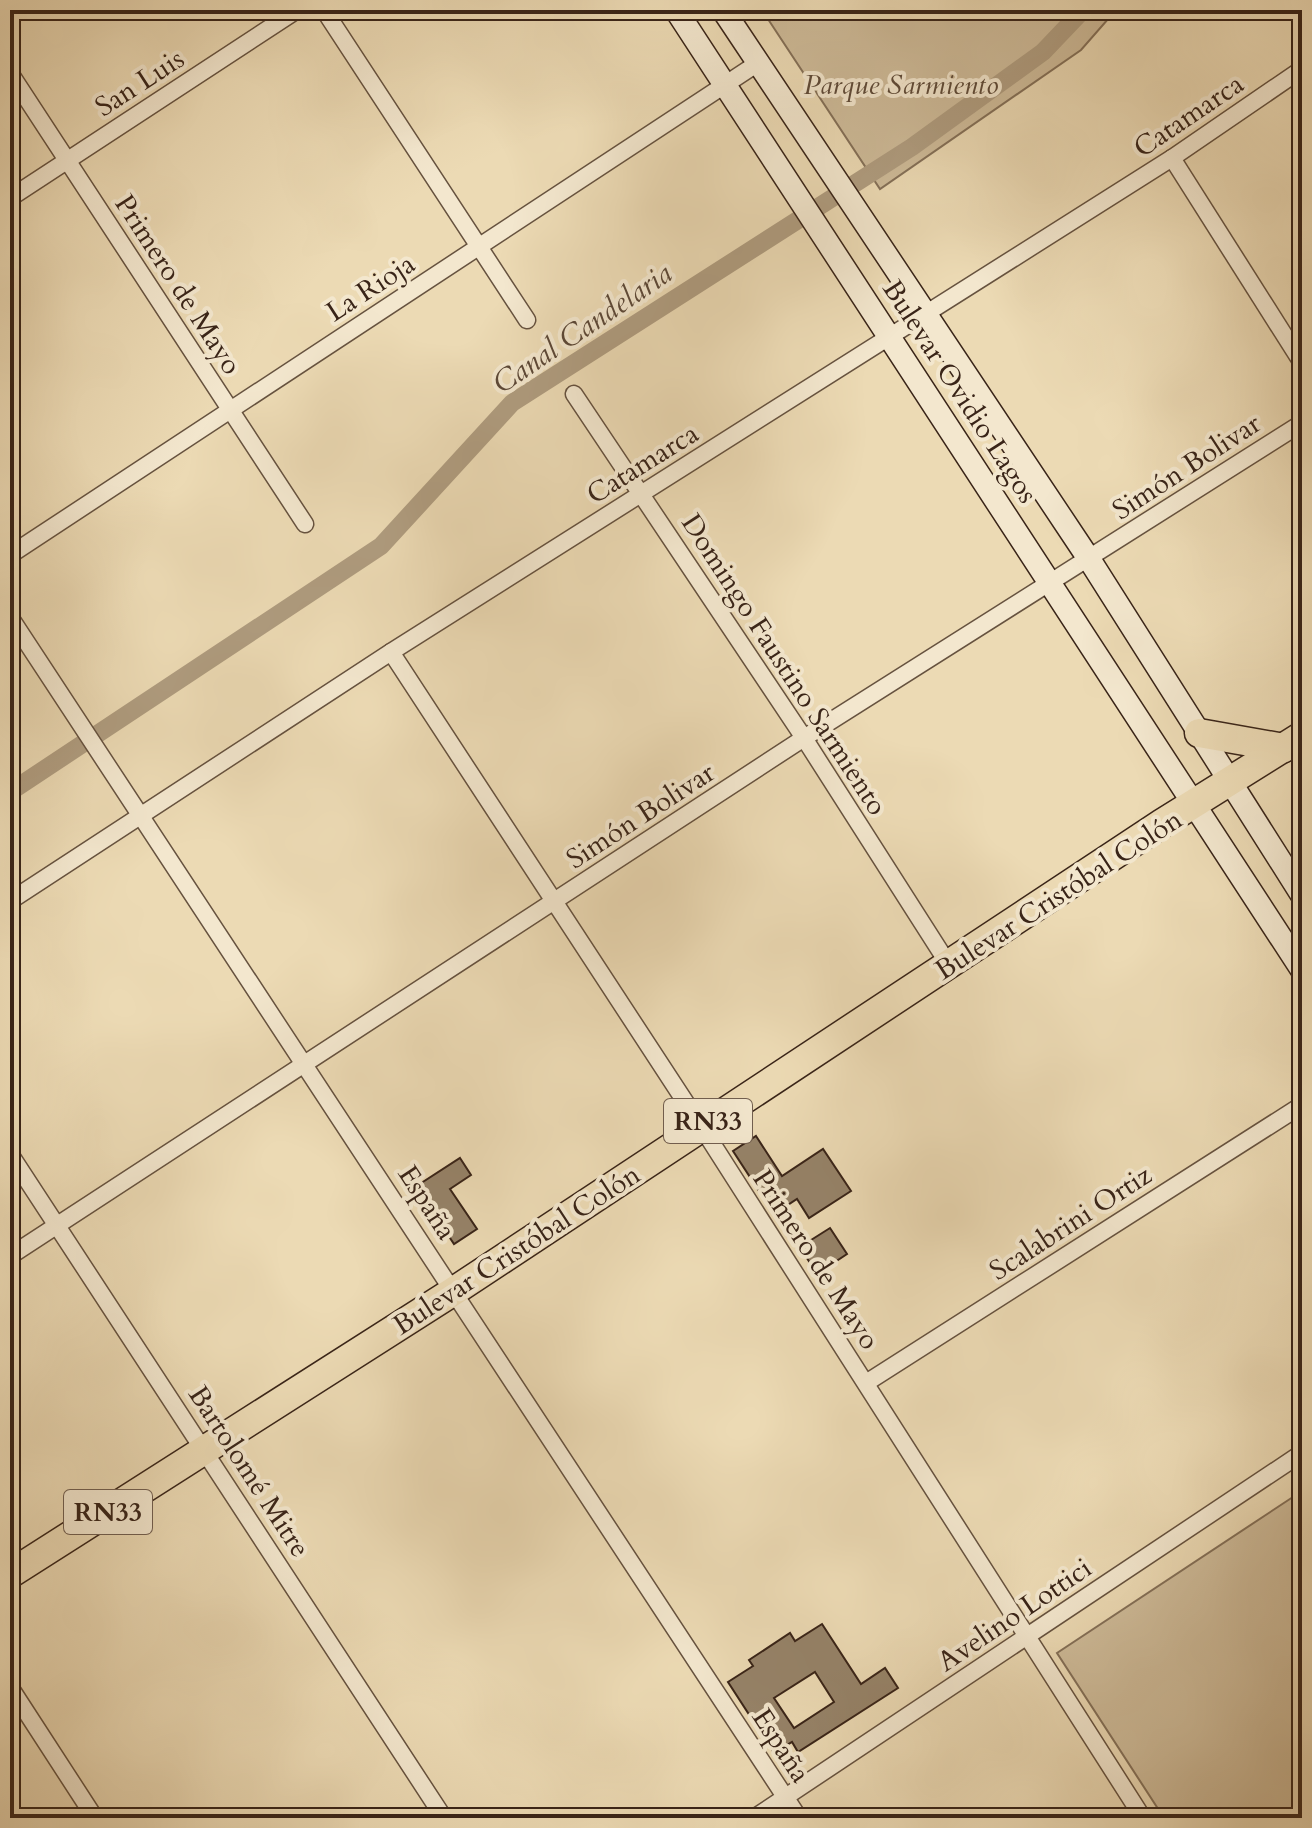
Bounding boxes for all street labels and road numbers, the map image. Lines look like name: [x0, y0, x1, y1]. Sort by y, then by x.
street label: San Luis: [88, 40, 191, 126]
street label: Catamarca: [1126, 65, 1251, 167]
street label: Primero de Mayo: [106, 187, 251, 382]
street label: La Rioja: [319, 245, 422, 331]
street label: Bulevar Ovidio Lagos: [874, 273, 1047, 511]
street label: Simón Bolivar: [1105, 404, 1269, 529]
street label: Catamarca: [579, 415, 706, 513]
street label: Domingo Faustino Sarmiento: [672, 506, 896, 823]
street label: Simón Bolivar: [559, 753, 723, 878]
street label: Bulevar Cristóbal Colón: [928, 801, 1190, 989]
road number: RN33: [664, 1099, 752, 1143]
street label: Bulevar Cristóbal Colón: [386, 1156, 648, 1344]
street label: Scalabrini Ortiz: [982, 1156, 1159, 1289]
street label: España: [389, 1158, 465, 1247]
street label: Primero de Mayo: [744, 1162, 889, 1357]
street label: Bartolomé Mitre: [179, 1378, 319, 1565]
road number: RN33: [64, 1490, 152, 1534]
street label: Avelino Lottici: [930, 1549, 1099, 1681]
street label: España: [743, 1701, 819, 1790]

